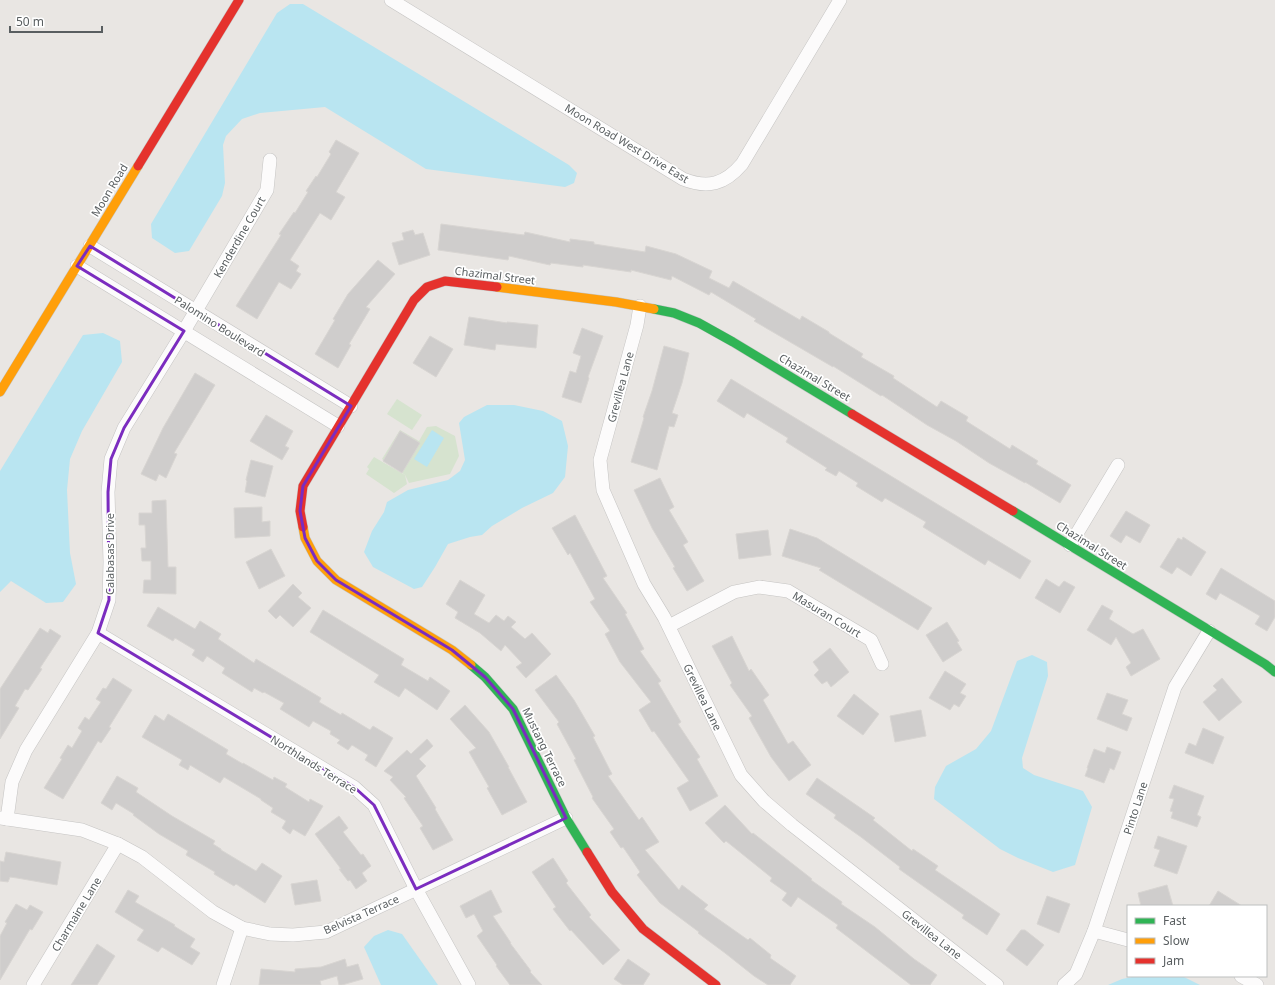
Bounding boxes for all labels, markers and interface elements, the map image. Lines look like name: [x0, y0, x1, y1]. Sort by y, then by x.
scale bar: [10, 8, 102, 34]
text: 50 m: [16, 13, 44, 30]
street label: Moon Road West Drive East: [562, 100, 692, 186]
street label: Moon Road: [87, 161, 131, 219]
street label: Kenderdine Court: [210, 194, 268, 280]
street label: Chazimal Street: [454, 263, 536, 287]
street label: Palomino Boulevard: [172, 292, 268, 360]
street label: Grevillea Lane: [603, 350, 637, 424]
street label: Chazimal Street: [777, 350, 854, 404]
street label: Calabasas Drive: [102, 513, 117, 595]
street label: Chazimal Street: [1054, 517, 1130, 573]
street label: Masuran Court: [790, 588, 864, 640]
street label: Grevillea Lane: [680, 661, 726, 733]
street label: Mustang Terrace: [519, 705, 571, 789]
street label: Northlands Terrace: [268, 731, 360, 797]
street label: Pinto Lane: [1119, 780, 1151, 836]
street label: Charmaine Lane: [48, 874, 104, 954]
street label: Belvista Terrace: [321, 891, 401, 937]
legend: [1127, 905, 1267, 977]
street label: Grevillea Lane: [899, 906, 965, 962]
text: Fast: [1163, 912, 1187, 929]
text: Slow: [1163, 932, 1190, 949]
text: Jam: [1162, 952, 1184, 969]

